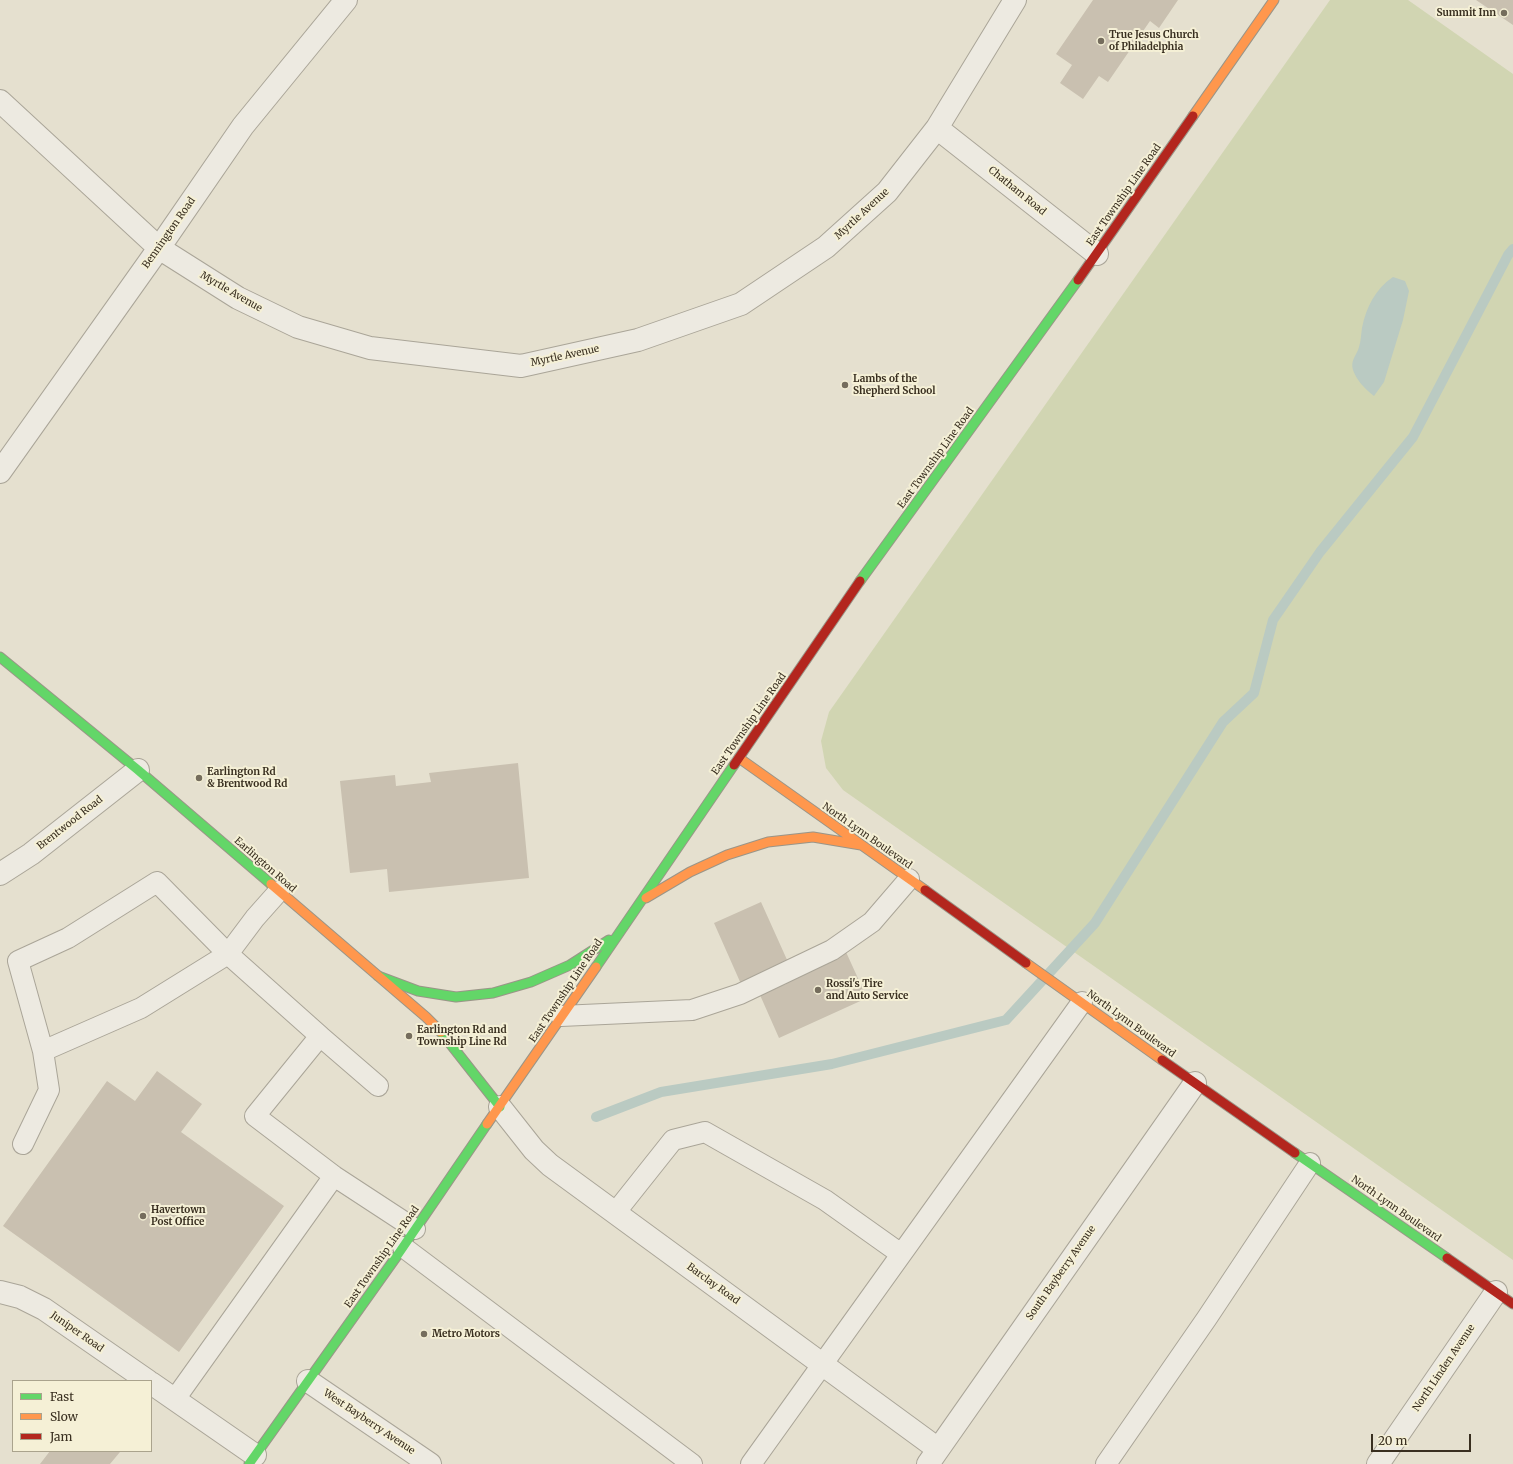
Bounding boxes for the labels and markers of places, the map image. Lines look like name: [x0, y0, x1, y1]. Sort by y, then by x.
place label: Summit Inn: [1437, 7, 1496, 19]
marker: Summit Inn: [1499, 8, 1509, 18]
place label: True Jesus Church of Philadelphia: [1109, 29, 1199, 52]
marker: True Jesus Church of Philadelphia: [1096, 36, 1106, 46]
place label: Lambs of the Shepherd School: [853, 373, 935, 396]
marker: Lambs of the Shepherd School: [840, 380, 850, 390]
place label: Earlington Rd & Brentwood Rd: [207, 766, 287, 790]
marker: Earlington Rd & Brentwood Rd: [194, 773, 204, 783]
place label: Rossi's Tire and Auto Service: [826, 978, 908, 1002]
marker: Rossi's Tire and Auto Service: [813, 985, 823, 995]
place label: Earlington Rd and Township Line Rd: [417, 1024, 507, 1048]
marker: Earlington Rd and Township Line Rd: [404, 1031, 414, 1041]
place label: Havertown Post Office: [151, 1204, 206, 1228]
marker: Havertown Post Office: [138, 1211, 148, 1221]
place label: Metro Motors: [432, 1328, 500, 1340]
marker: Metro Motors: [419, 1329, 429, 1339]

